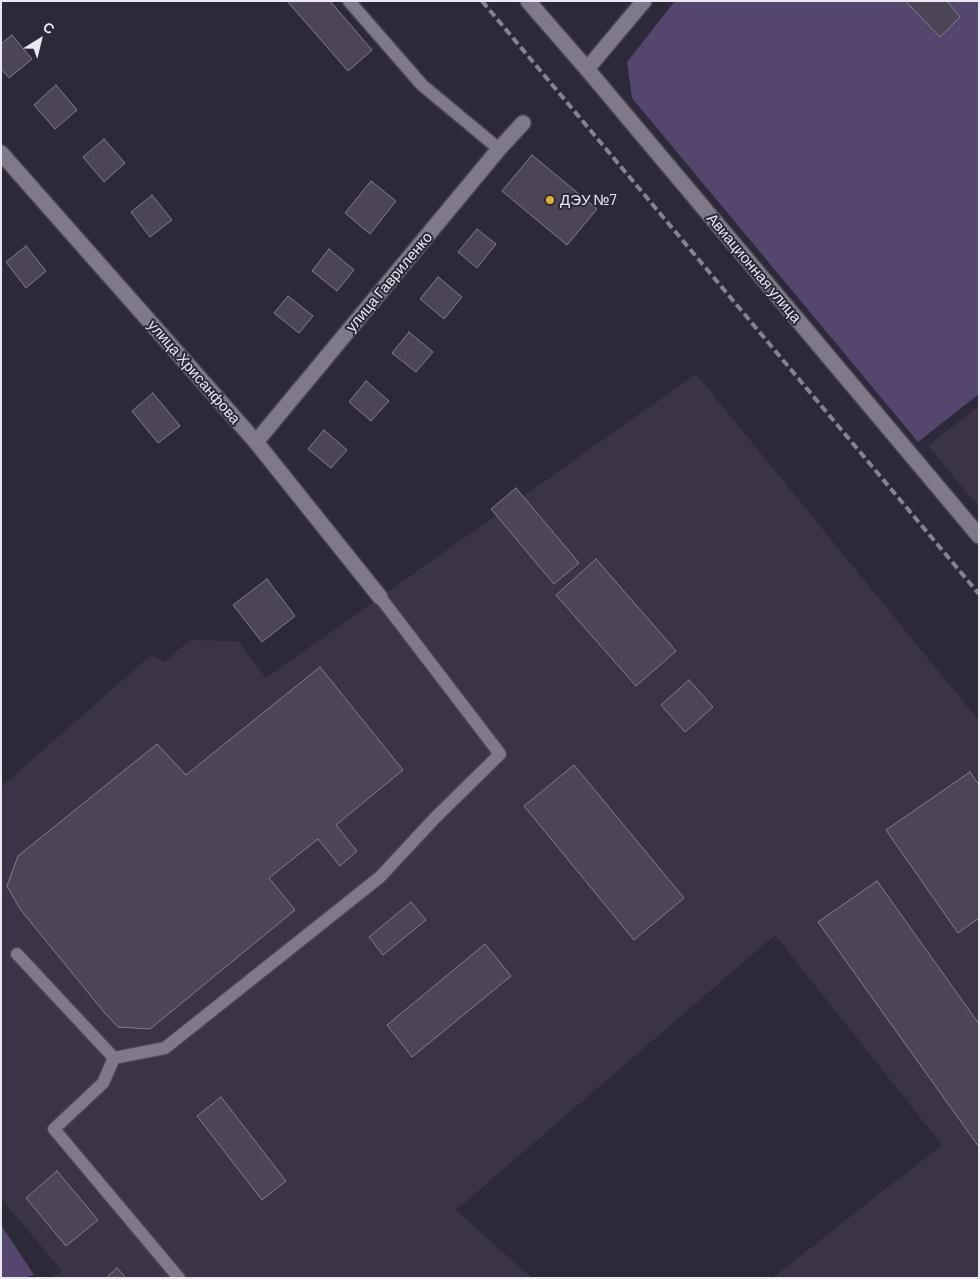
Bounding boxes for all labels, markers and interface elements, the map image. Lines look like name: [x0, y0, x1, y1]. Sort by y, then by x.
north arrow: [15, 15, 65, 65]
text: С: [40, 18, 58, 37]
place label: ДЭУ №7: [560, 191, 617, 209]
marker: ДЭУ №7: [544, 194, 556, 206]
street label: Авиационная улица: [703, 210, 805, 326]
street label: улица Гавриленко: [342, 228, 436, 336]
street label: улица Хрисанфова: [144, 316, 244, 428]

